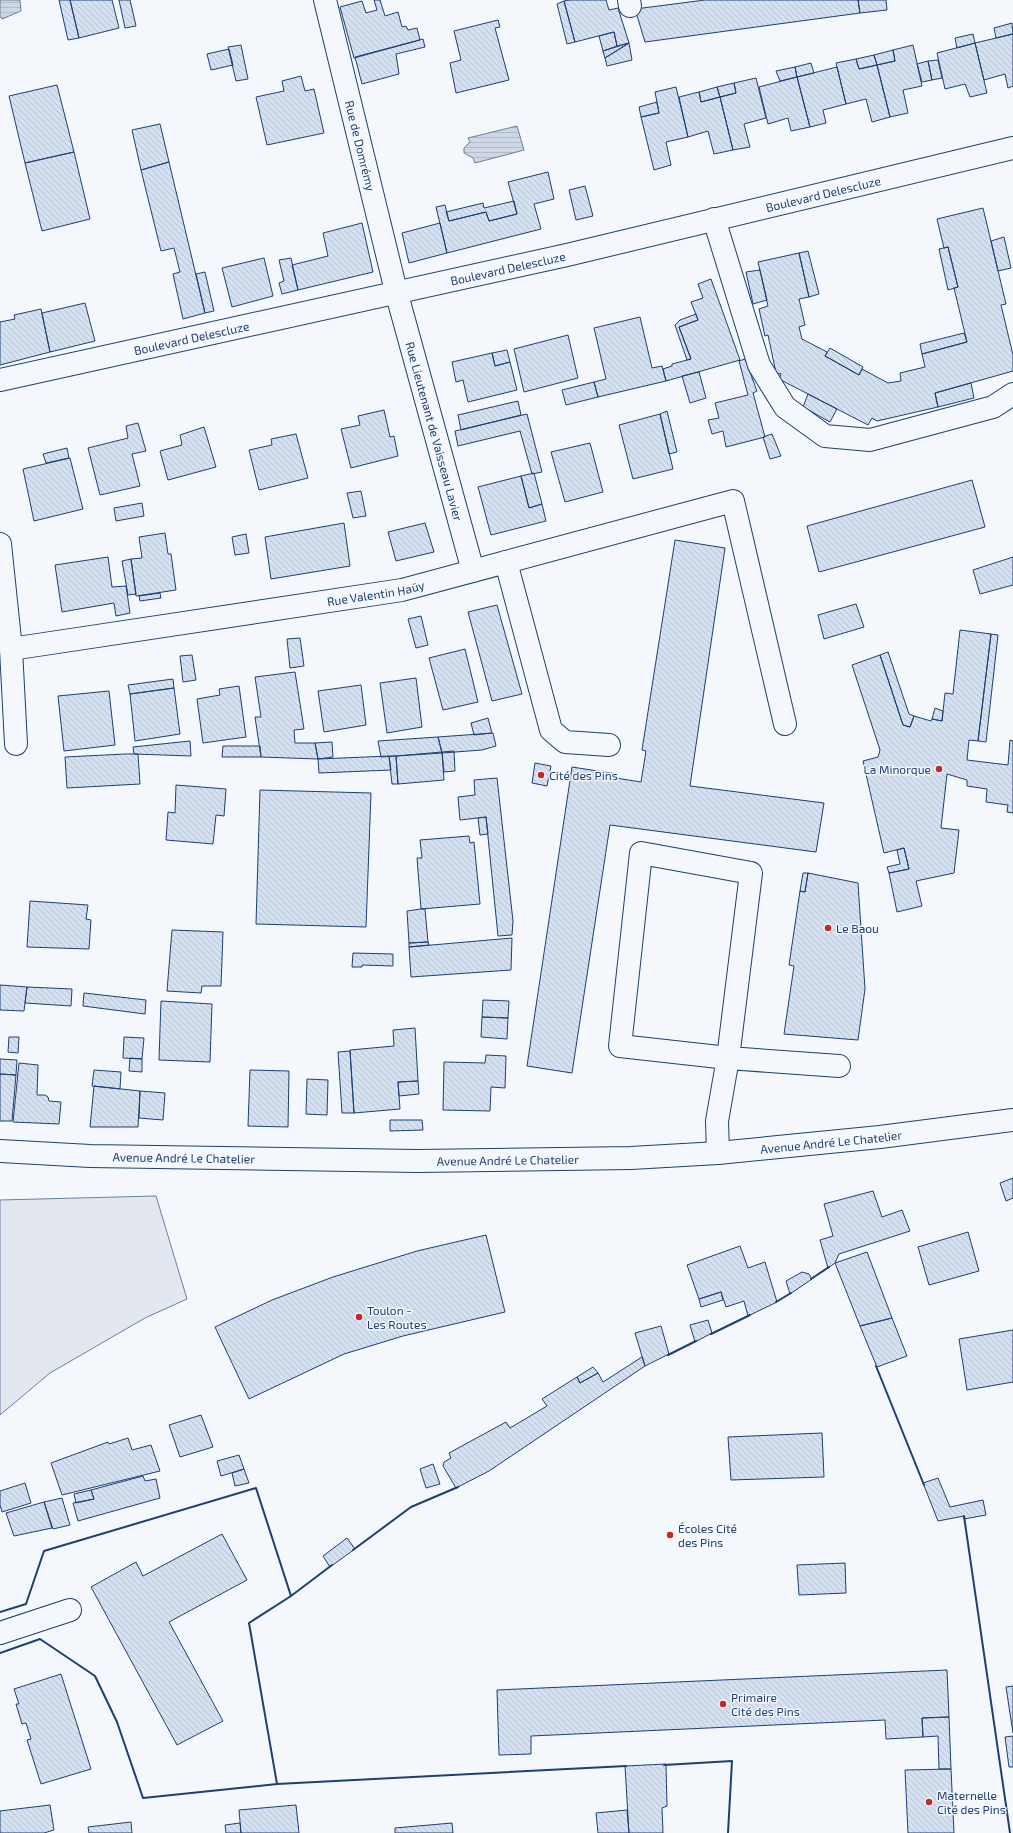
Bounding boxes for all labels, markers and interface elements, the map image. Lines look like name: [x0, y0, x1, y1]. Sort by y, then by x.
street label: Rue de Domrémy: [343, 99, 378, 193]
street label: Boulevard Delescluze: [764, 173, 882, 214]
street label: Boulevard Delescluze: [449, 249, 567, 288]
street label: Boulevard Delescluze: [132, 318, 250, 357]
street label: Rue Lieutenant de Vaisseau Lavier: [403, 340, 466, 523]
street label: Rue Valentin Haüy: [326, 577, 427, 608]
place label: La Minorque: [863, 762, 931, 776]
marker: La Minorque: [934, 764, 944, 774]
place label: Cité des Pins: [549, 768, 618, 782]
marker: Cité des Pins: [536, 770, 546, 780]
place label: Le Baou: [836, 921, 879, 935]
marker: Le Baou: [823, 923, 833, 933]
street label: Avenue André Le Chatelier: [760, 1127, 903, 1156]
street label: Avenue André Le Chatelier: [113, 1149, 255, 1166]
street label: Avenue André Le Chatelier: [437, 1152, 579, 1168]
place label: Toulon - Les Routes: [367, 1303, 427, 1331]
marker: Toulon - Les Routes: [354, 1312, 364, 1322]
place label: Écoles Cité des Pins: [678, 1521, 737, 1549]
marker: Écoles Cité des Pins: [665, 1530, 675, 1540]
place label: Primaire Cité des Pins: [731, 1690, 800, 1718]
marker: Primaire Cité des Pins: [718, 1699, 728, 1709]
place label: Maternelle Cité des Pins: [937, 1788, 1006, 1816]
marker: Maternelle Cité des Pins: [924, 1797, 934, 1807]

